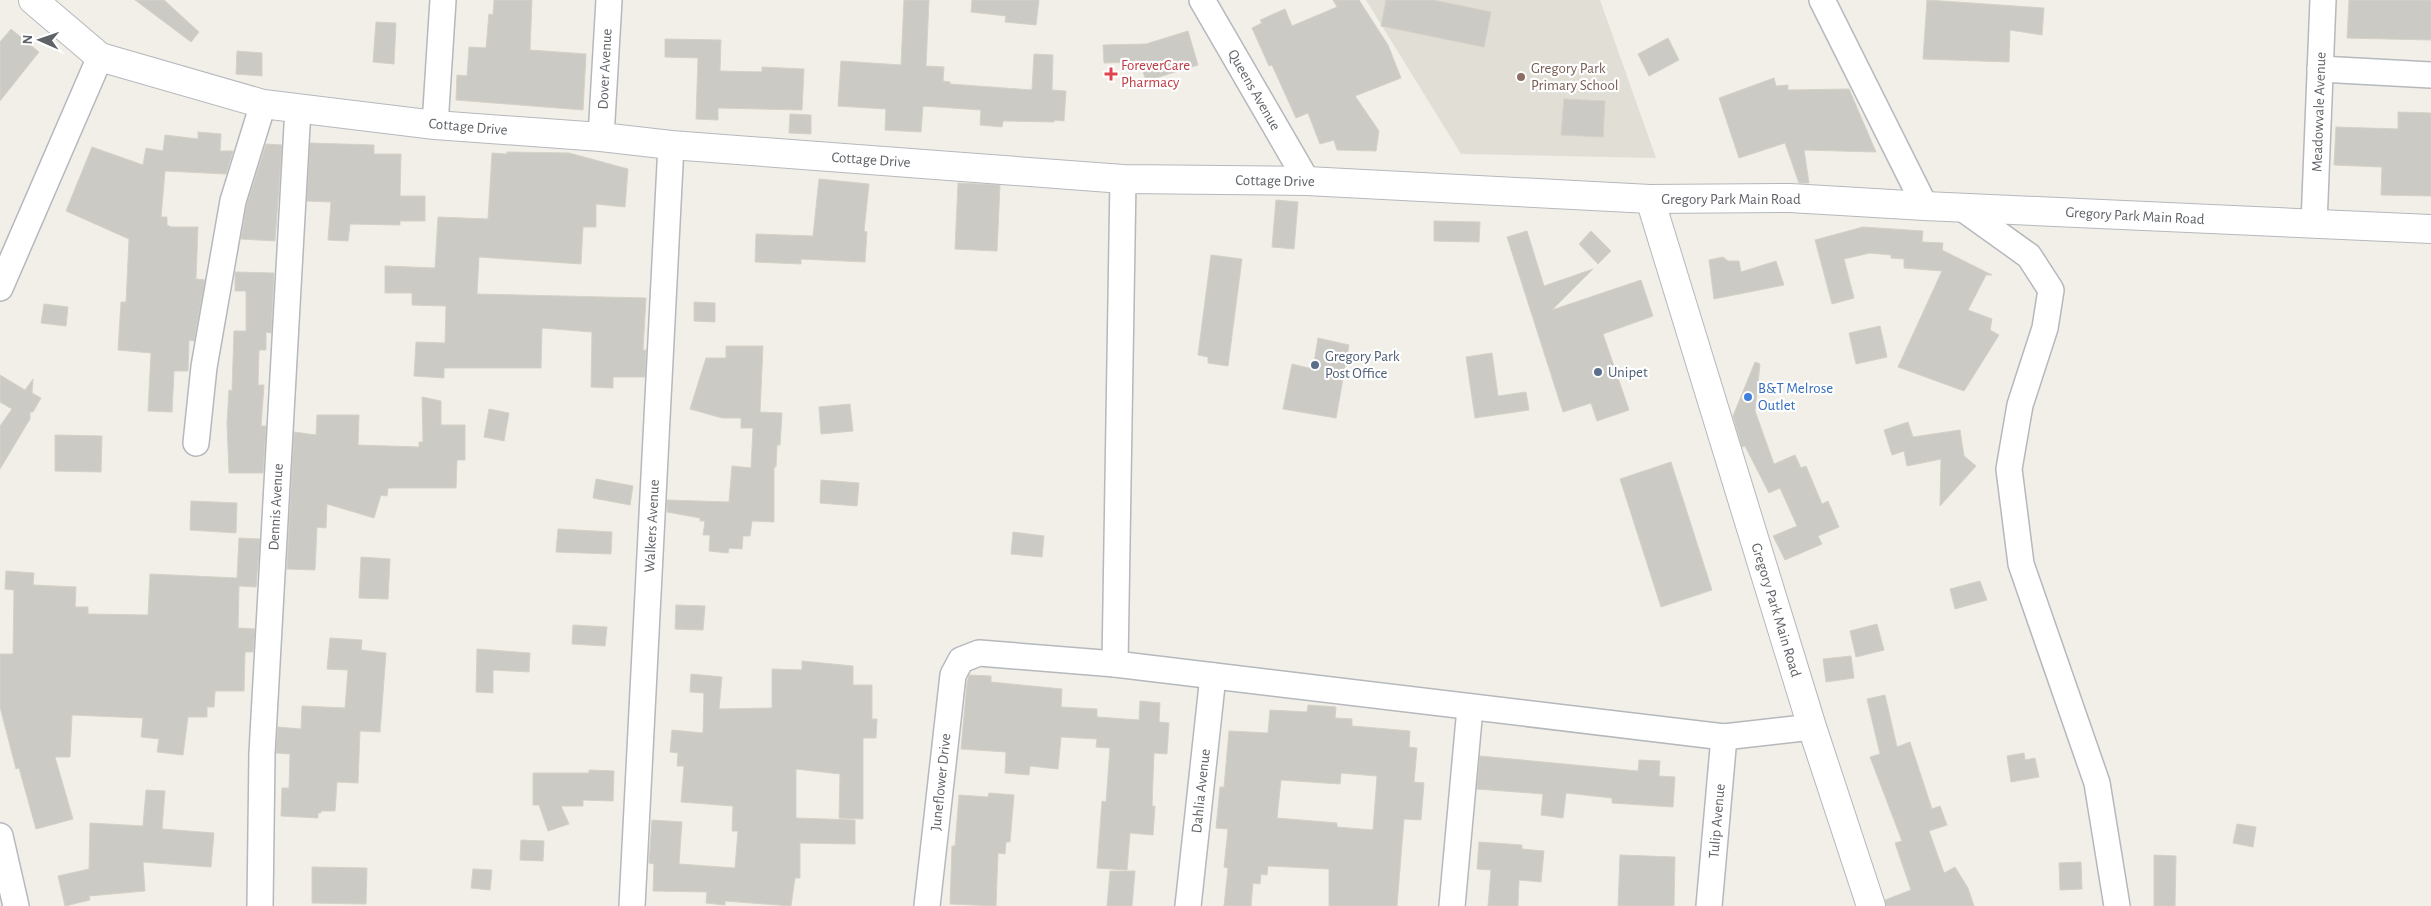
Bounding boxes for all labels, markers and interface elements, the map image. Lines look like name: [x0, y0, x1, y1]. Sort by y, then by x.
north arrow: [15, 15, 65, 65]
street label: Dover Avenue: [595, 28, 615, 110]
text: N: [21, 34, 35, 45]
street label: Queens Avenue: [1225, 47, 1283, 133]
street label: Meadowvale Avenue: [2309, 52, 2329, 172]
place label: ForeverCare Pharmacy: [1121, 58, 1190, 90]
place label: Gregory Park Primary School: [1531, 61, 1619, 93]
marker: ForeverCare Pharmacy: [1105, 68, 1117, 80]
marker: Gregory Park Primary School: [1515, 71, 1527, 83]
street label: Cottage Drive: [428, 116, 508, 138]
street label: Cottage Drive: [831, 150, 911, 170]
street label: Cottage Drive: [1235, 173, 1315, 189]
street label: Gregory Park Main Road: [1661, 192, 1801, 207]
street label: Gregory Park Main Road: [2065, 205, 2205, 227]
place label: Gregory Park Post Office: [1325, 349, 1400, 381]
marker: Gregory Park Post Office: [1309, 359, 1321, 371]
place label: Unipet: [1608, 365, 1648, 380]
marker: Unipet: [1592, 366, 1604, 378]
place label: B&T Melrose Outlet: [1758, 381, 1833, 413]
marker: B&T Melrose Outlet: [1742, 391, 1754, 403]
street label: Dennis Avenue: [266, 463, 286, 551]
street label: Walkers Avenue: [642, 479, 662, 573]
street label: Gregory Park Main Road: [1748, 541, 1804, 679]
street label: Juneflower Drive: [928, 733, 954, 831]
street label: Dahlia Avenue: [1189, 748, 1213, 834]
street label: Tulip Avenue: [1706, 783, 1728, 859]

